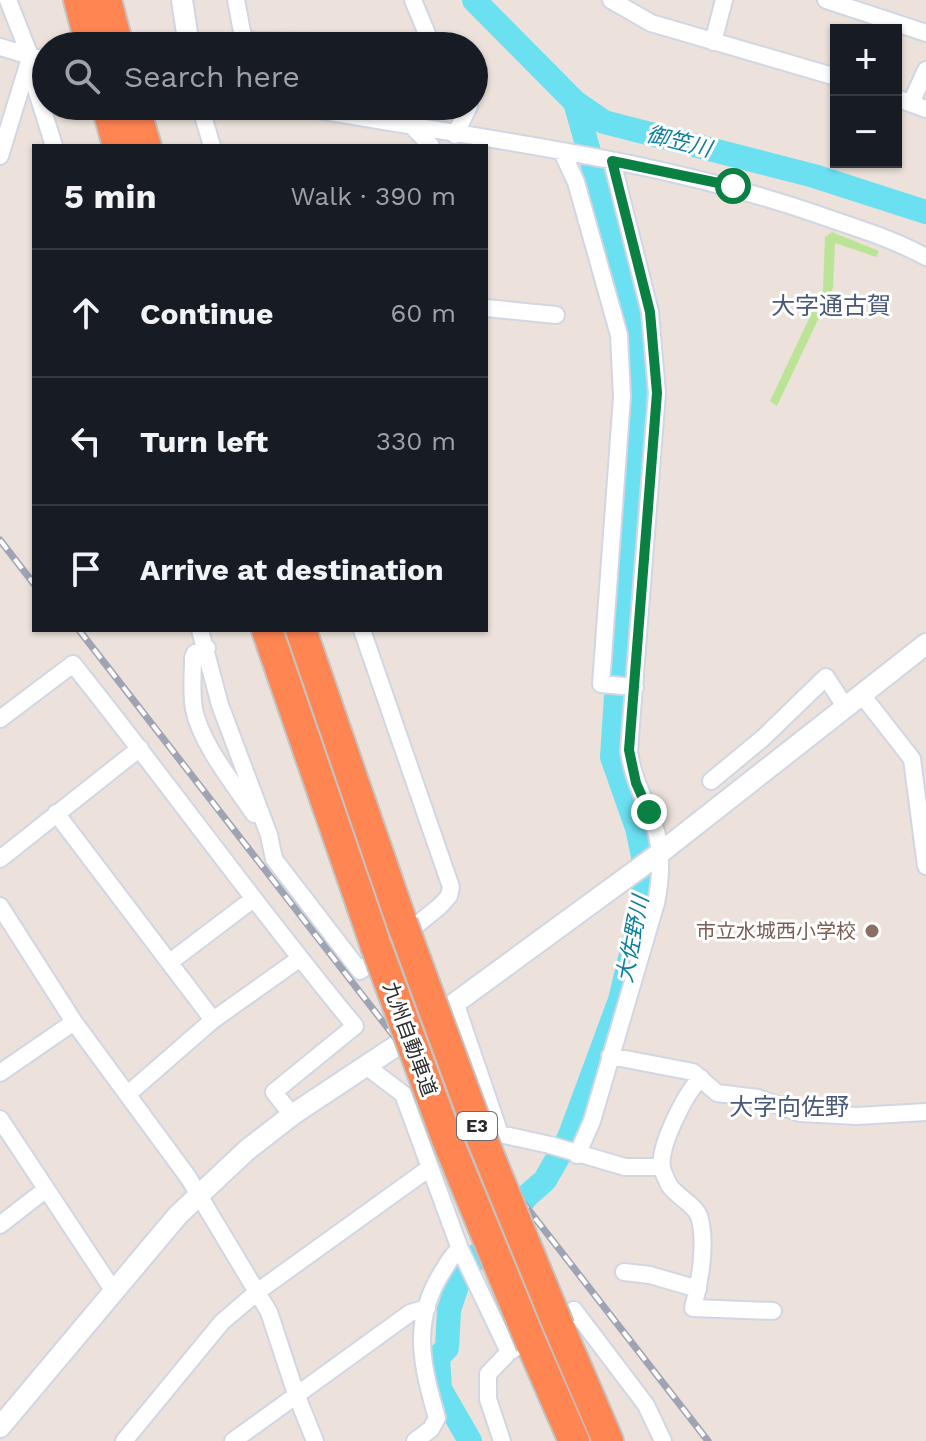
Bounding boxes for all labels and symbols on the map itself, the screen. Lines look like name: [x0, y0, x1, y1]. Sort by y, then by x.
water label: 御笠川: [644, 121, 716, 162]
route start: [715, 168, 751, 204]
district label: 大字通古賀: [771, 292, 891, 320]
route end: [631, 794, 667, 830]
water label: 大佐野川: [612, 892, 654, 985]
place label: 市立水城西小学校: [696, 919, 856, 943]
marker: 市立水城西小学校: [863, 922, 881, 940]
street label: 九州自動車道: [378, 979, 442, 1099]
district label: 大字向佐野: [729, 1093, 849, 1121]
road number: E3: [457, 1112, 497, 1140]

